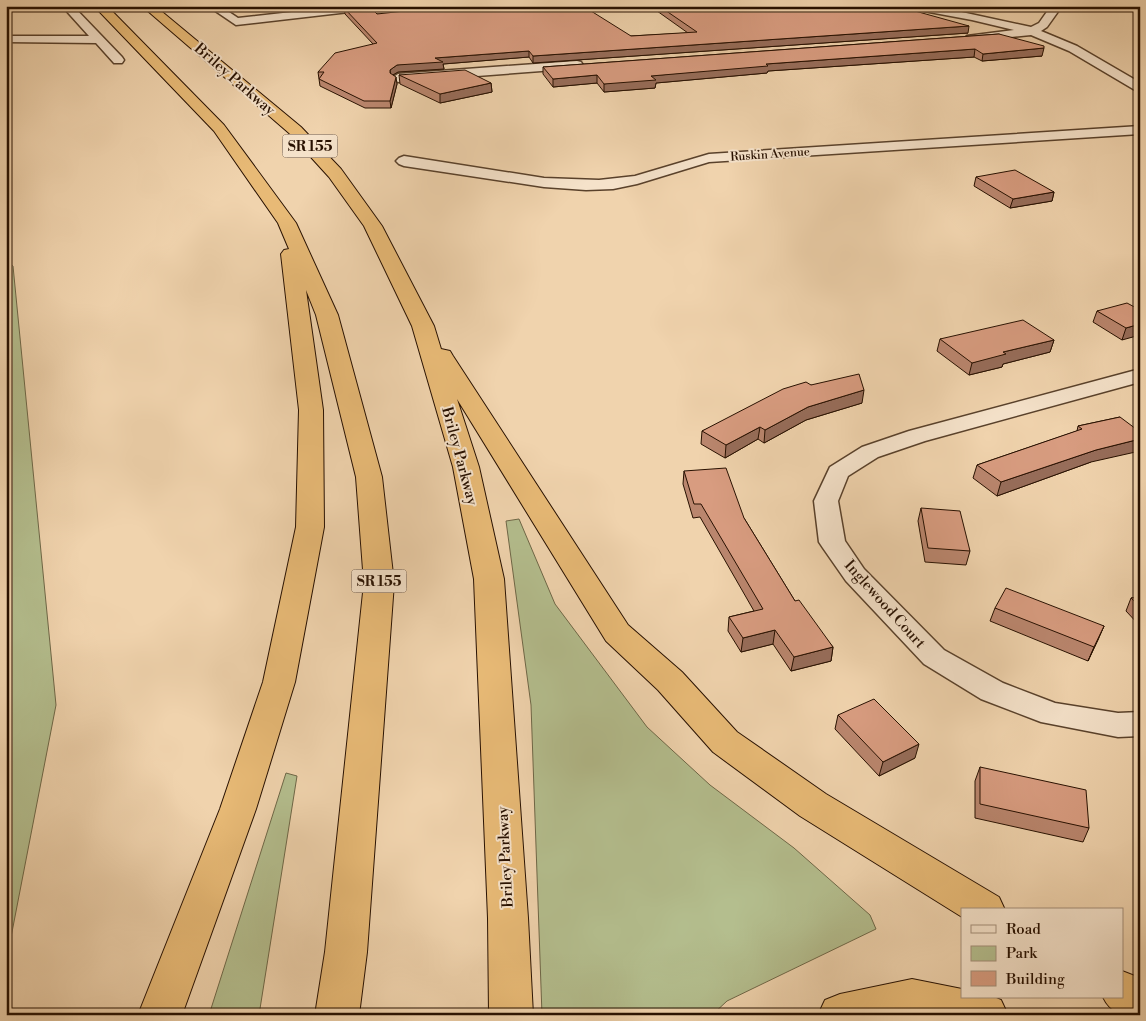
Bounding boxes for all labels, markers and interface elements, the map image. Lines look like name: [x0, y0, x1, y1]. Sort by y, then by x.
street label: Briley Parkway: [190, 38, 280, 120]
road number: SR 155: [282, 134, 338, 158]
street label: Ruskin Avenue: [730, 144, 810, 165]
street label: Briley Parkway: [437, 404, 482, 508]
street label: Inglewood Court: [840, 556, 930, 653]
road number: SR 155: [352, 570, 406, 592]
street label: Briley Parkway: [493, 805, 518, 909]
legend: [961, 908, 1124, 998]
text: Road: [1006, 920, 1041, 939]
text: Park: [1006, 944, 1038, 963]
text: Building: [1005, 970, 1065, 989]

